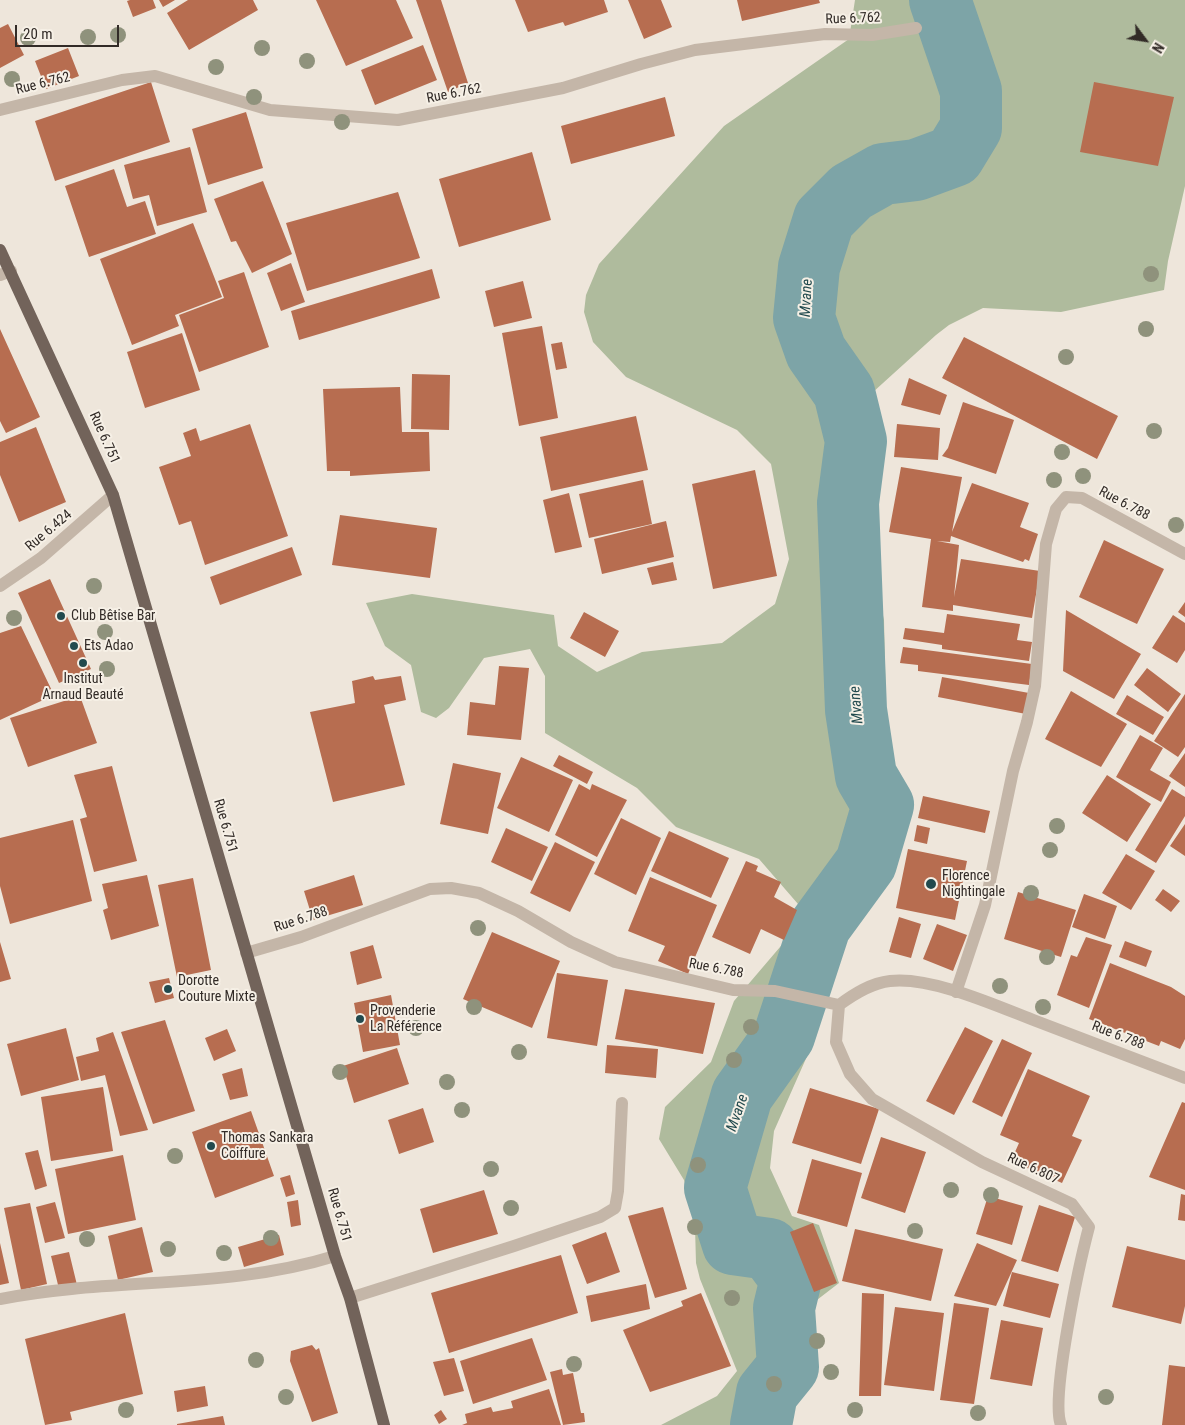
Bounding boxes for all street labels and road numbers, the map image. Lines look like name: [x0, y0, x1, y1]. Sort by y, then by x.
street label: Rue 6.762: [825, 10, 881, 28]
street label: Rue 6.762: [14, 69, 72, 99]
street label: Rue 6.762: [425, 80, 483, 108]
street label: Rue 6.751: [85, 409, 123, 467]
street label: Rue 6.788: [1096, 484, 1152, 524]
street label: Rue 6.424: [22, 507, 76, 555]
street label: Rue 6.751: [209, 797, 241, 855]
street label: Rue 6.788: [272, 903, 330, 937]
street label: Rue 6.788: [687, 955, 745, 983]
street label: Rue 6.788: [1089, 1018, 1147, 1054]
street label: Rue 6.807: [1004, 1150, 1062, 1188]
street label: Rue 6.751: [323, 1186, 355, 1244]

